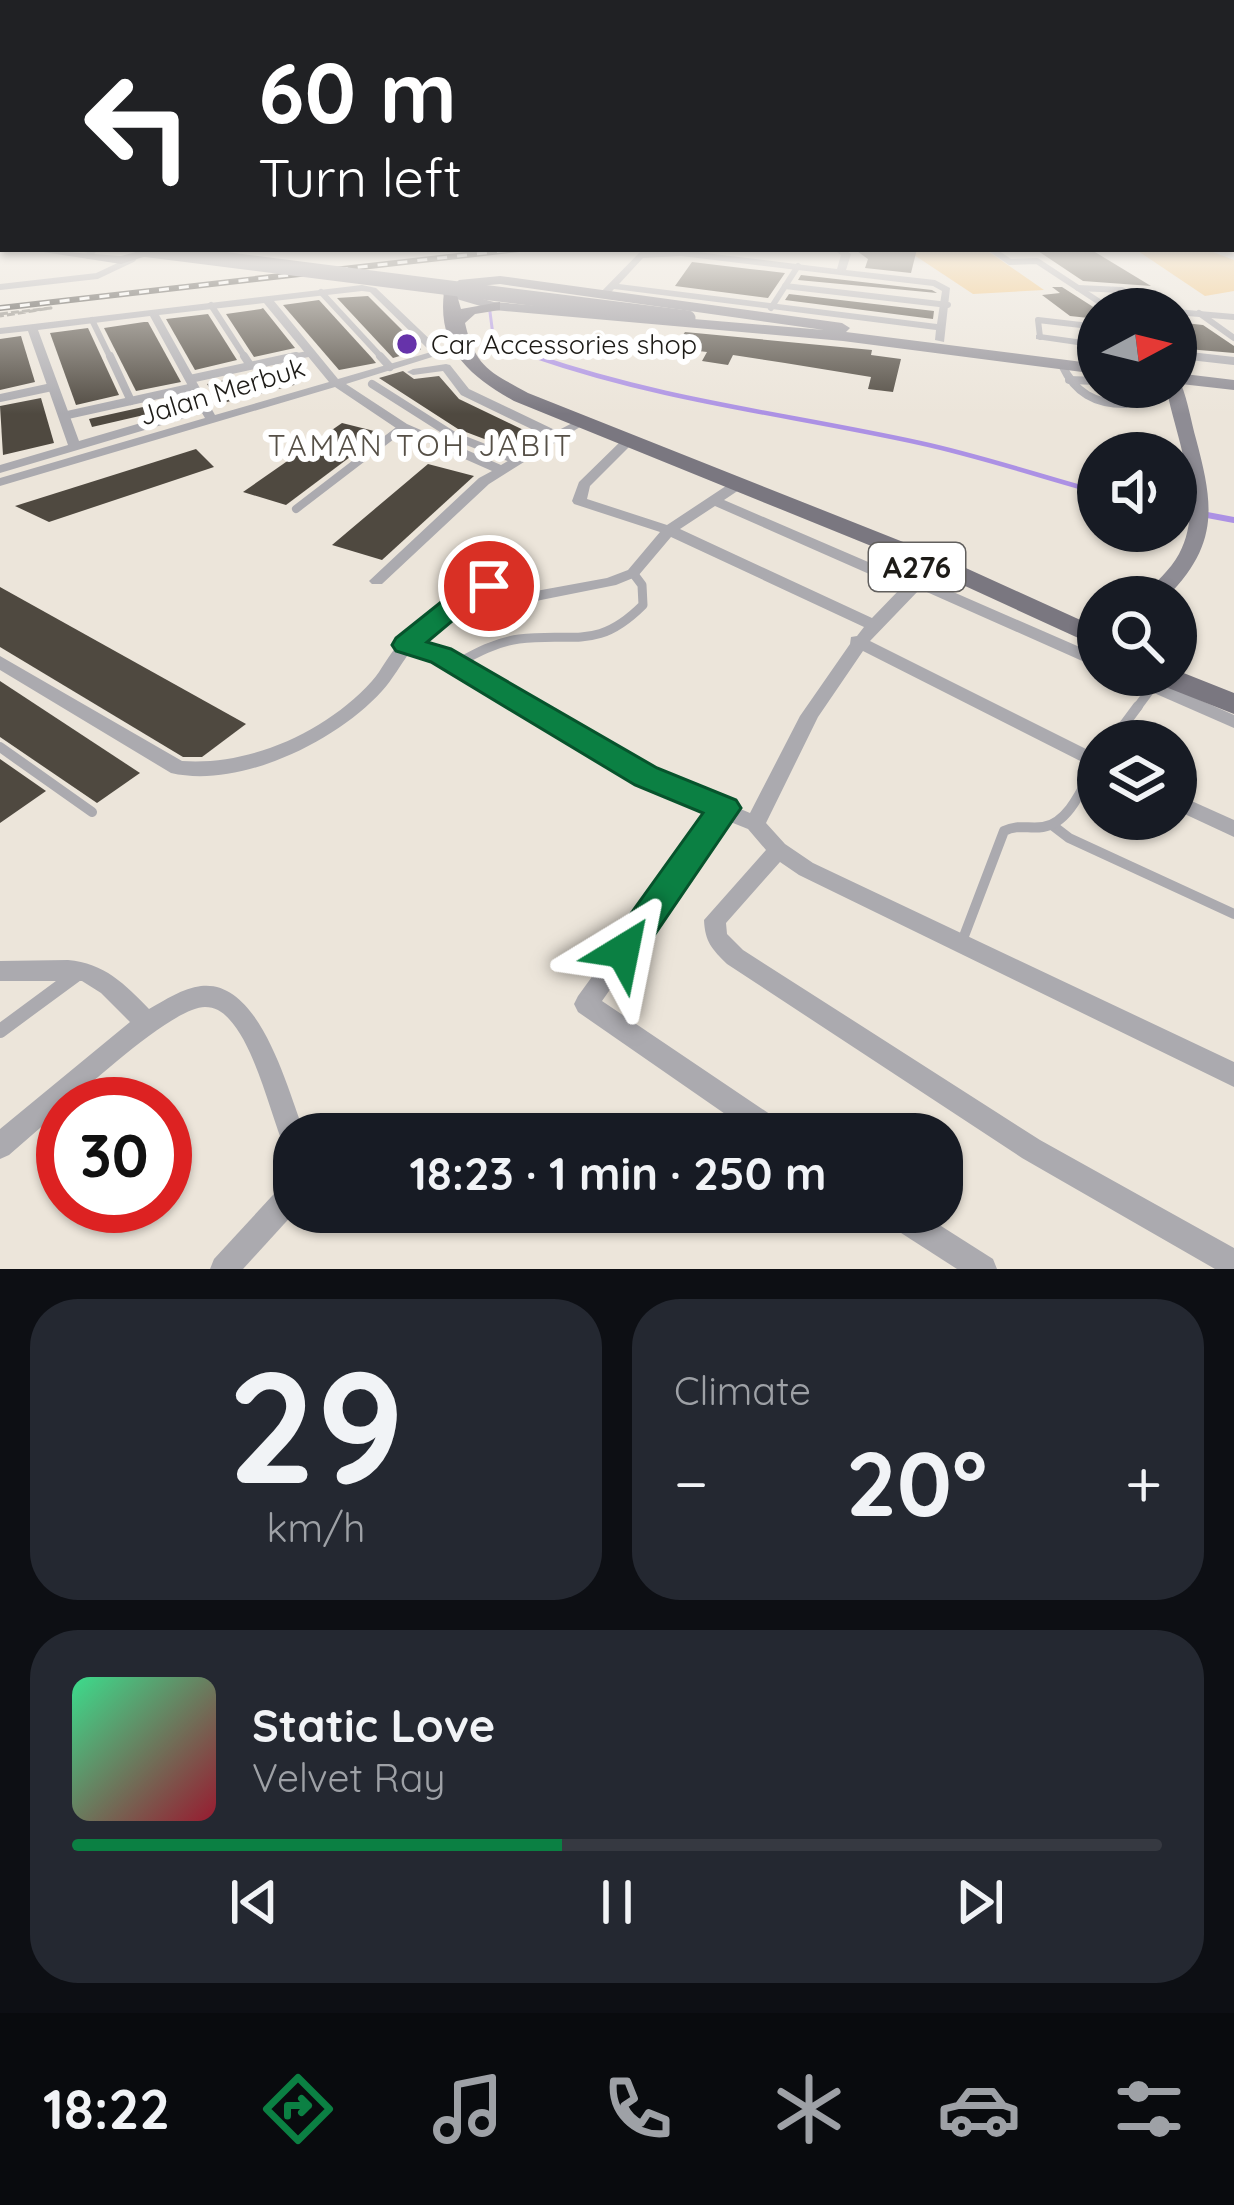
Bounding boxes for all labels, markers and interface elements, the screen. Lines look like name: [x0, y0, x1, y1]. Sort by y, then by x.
text: 60 m: [258, 39, 457, 144]
icon: left: [60, 48, 216, 204]
text: Turn left: [258, 143, 462, 211]
north arrow: [1077, 288, 1197, 408]
map controls: [1077, 288, 1197, 840]
place label: Car Accessories shop: [431, 327, 697, 361]
marker: Car Accessories shop: [394, 331, 420, 357]
street label: Jalan Merbuk: [135, 350, 309, 432]
district label: TAMAN TOH JABIT: [268, 426, 574, 464]
button: sound: [1077, 432, 1197, 552]
pin: [438, 535, 540, 637]
road number: A276: [869, 543, 965, 591]
icon: arrive: [456, 553, 522, 619]
button: search: [1077, 576, 1197, 696]
button: layers: [1077, 720, 1197, 840]
position arrow: [560, 888, 686, 1014]
speed limit sign: 30: [36, 1077, 192, 1233]
text: 18:23 · 1 min · 250 m: [410, 1145, 826, 1201]
text: 29: [227, 1327, 405, 1522]
text: Climate: [674, 1366, 811, 1415]
text: 20°: [846, 1426, 987, 1539]
text: −: [674, 1441, 708, 1524]
text: +: [1125, 1441, 1162, 1524]
text: km/h: [267, 1503, 365, 1552]
text: Static Love: [252, 1697, 495, 1753]
text: Velvet Ray: [252, 1753, 445, 1802]
icon: previous: [221, 1869, 287, 1935]
icon: pause: [584, 1869, 650, 1935]
icon: next: [947, 1869, 1013, 1935]
icon: directions: [256, 2067, 340, 2151]
icon: music: [426, 2067, 510, 2151]
icon: phone: [596, 2067, 680, 2151]
icon: climate: [767, 2067, 851, 2151]
icon: car: [937, 2067, 1021, 2151]
icon: filters: [1107, 2067, 1191, 2151]
text: 18:22: [43, 2075, 170, 2143]

